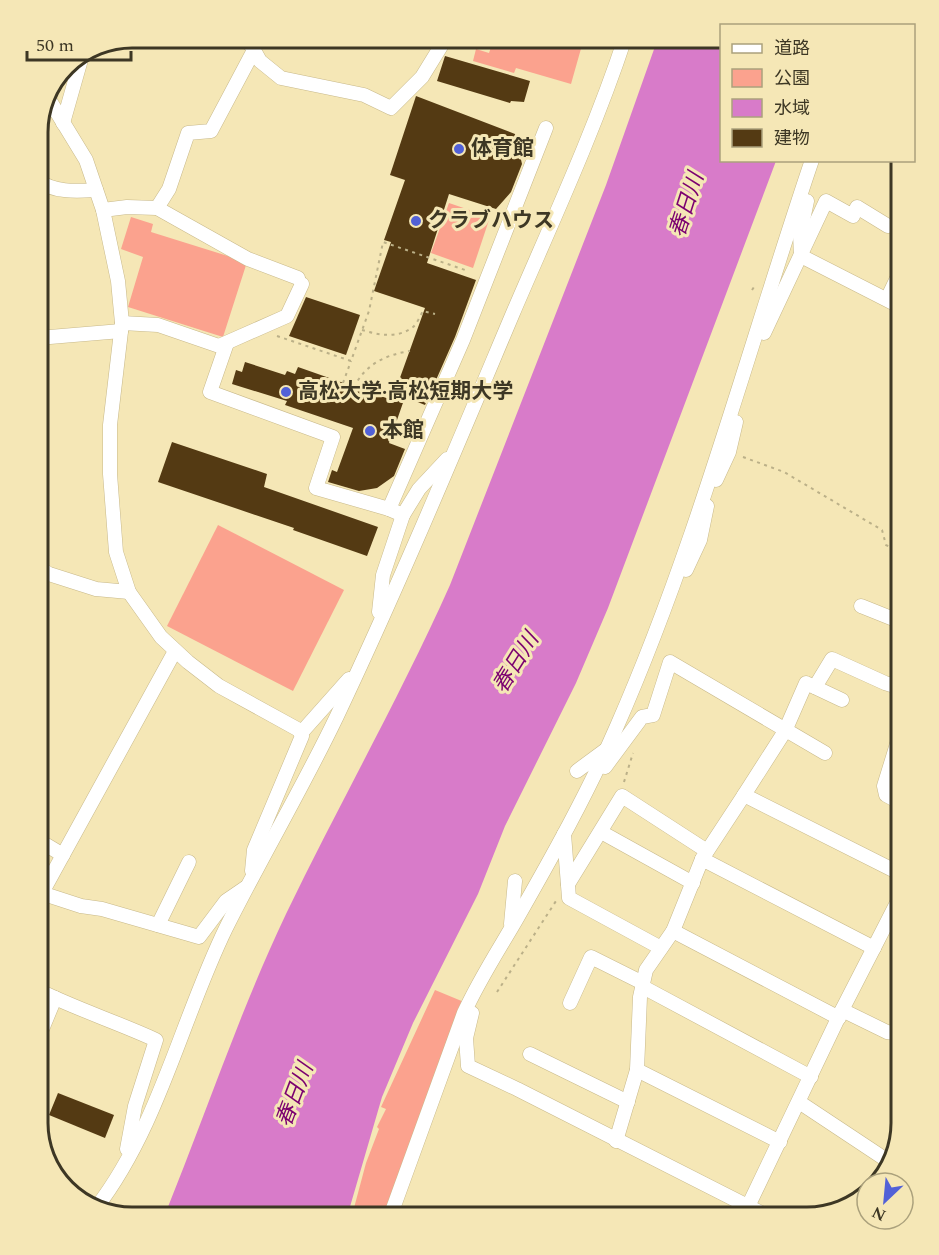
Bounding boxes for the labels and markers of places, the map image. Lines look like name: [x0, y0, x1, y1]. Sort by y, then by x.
place label: 体育館: [471, 133, 534, 165]
marker: 体育館: [452, 142, 466, 156]
place label: クラブハウス: [428, 205, 554, 237]
marker: クラブハウス: [409, 214, 423, 228]
place label: 高松大学·高松短期大学: [298, 376, 513, 408]
marker: 高松大学·高松短期大学: [279, 385, 293, 399]
place label: 本館: [382, 415, 424, 447]
marker: 本館: [363, 424, 377, 438]

